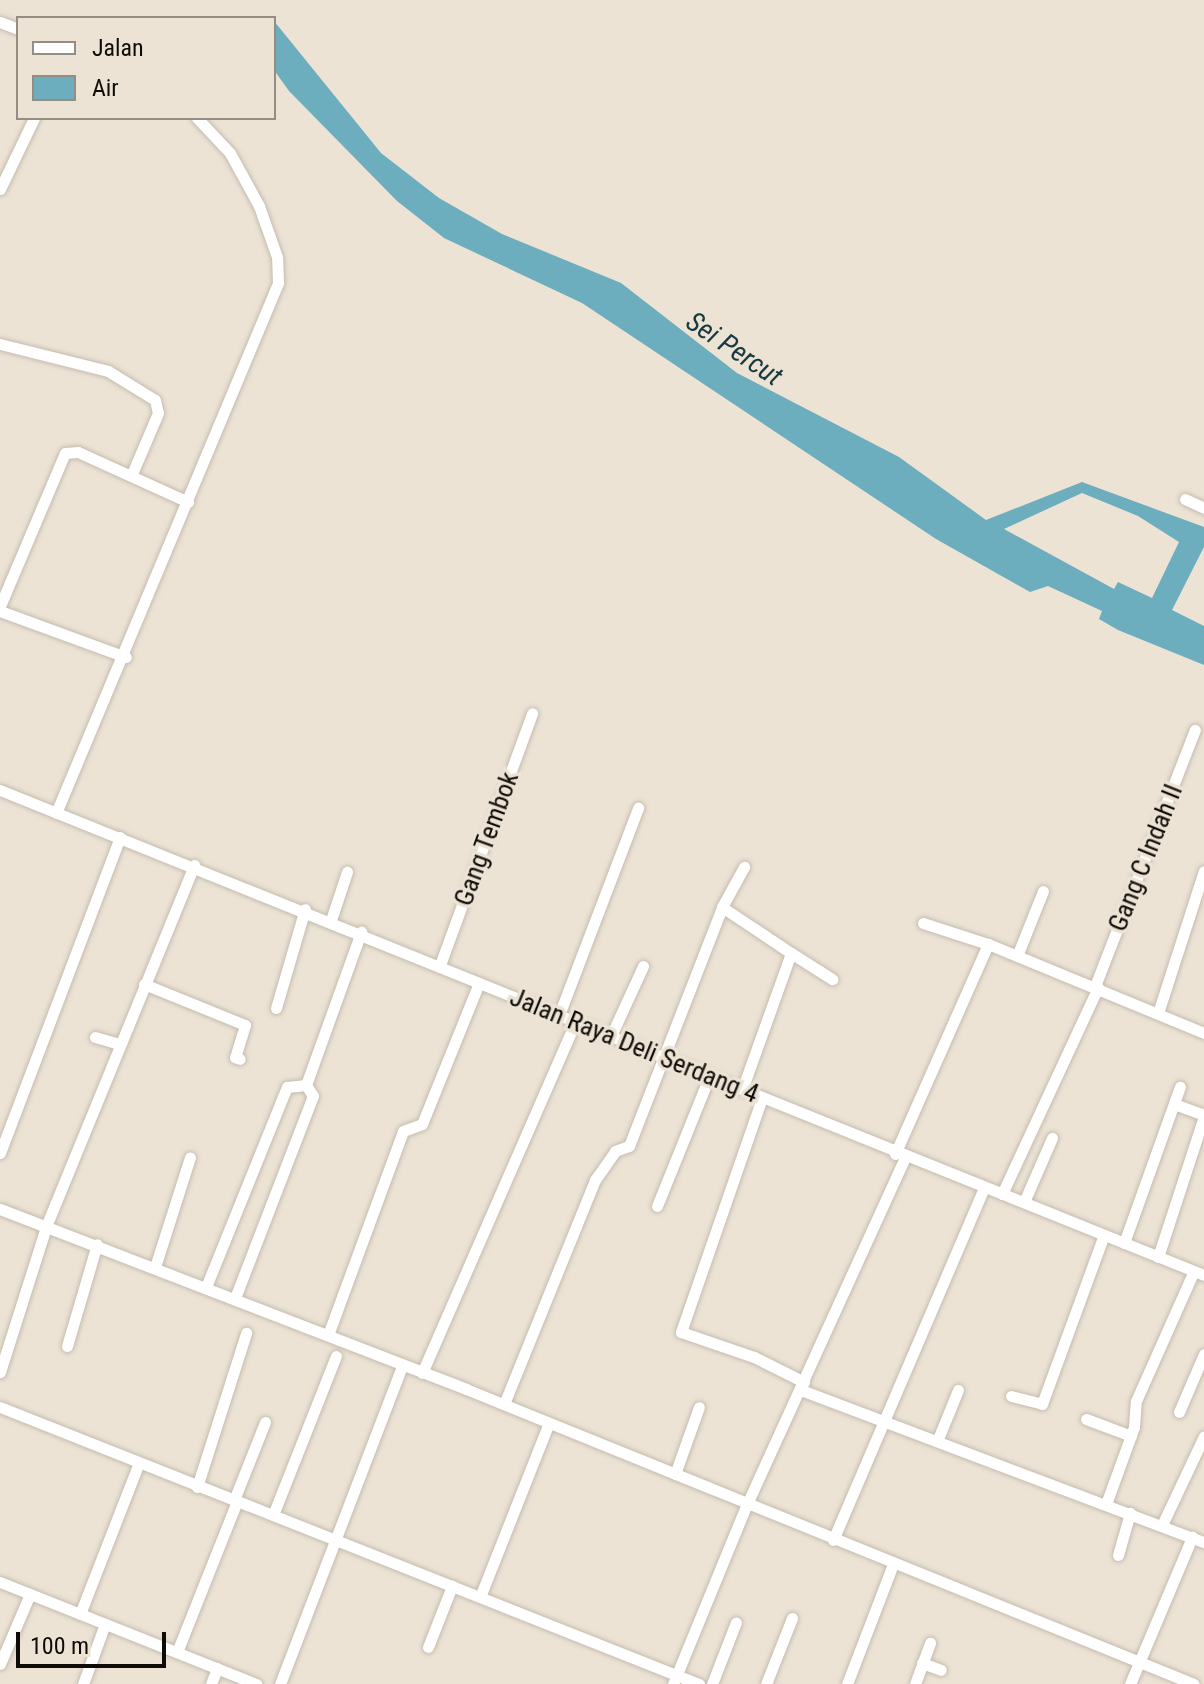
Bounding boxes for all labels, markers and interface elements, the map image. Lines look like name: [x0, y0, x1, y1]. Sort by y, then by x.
legend: [16, 16, 276, 120]
text: Jalan: [92, 34, 144, 62]
text: Air: [92, 74, 119, 102]
water label: Sei Percut: [680, 305, 788, 393]
street label: Gang Tembok: [448, 767, 526, 911]
street label: Gang C Indah II: [1102, 780, 1190, 936]
street label: Jalan Raya Deli Serdang 4: [505, 982, 763, 1110]
scale bar: [20, 1616, 170, 1666]
text: 100 m: [30, 1632, 89, 1660]

